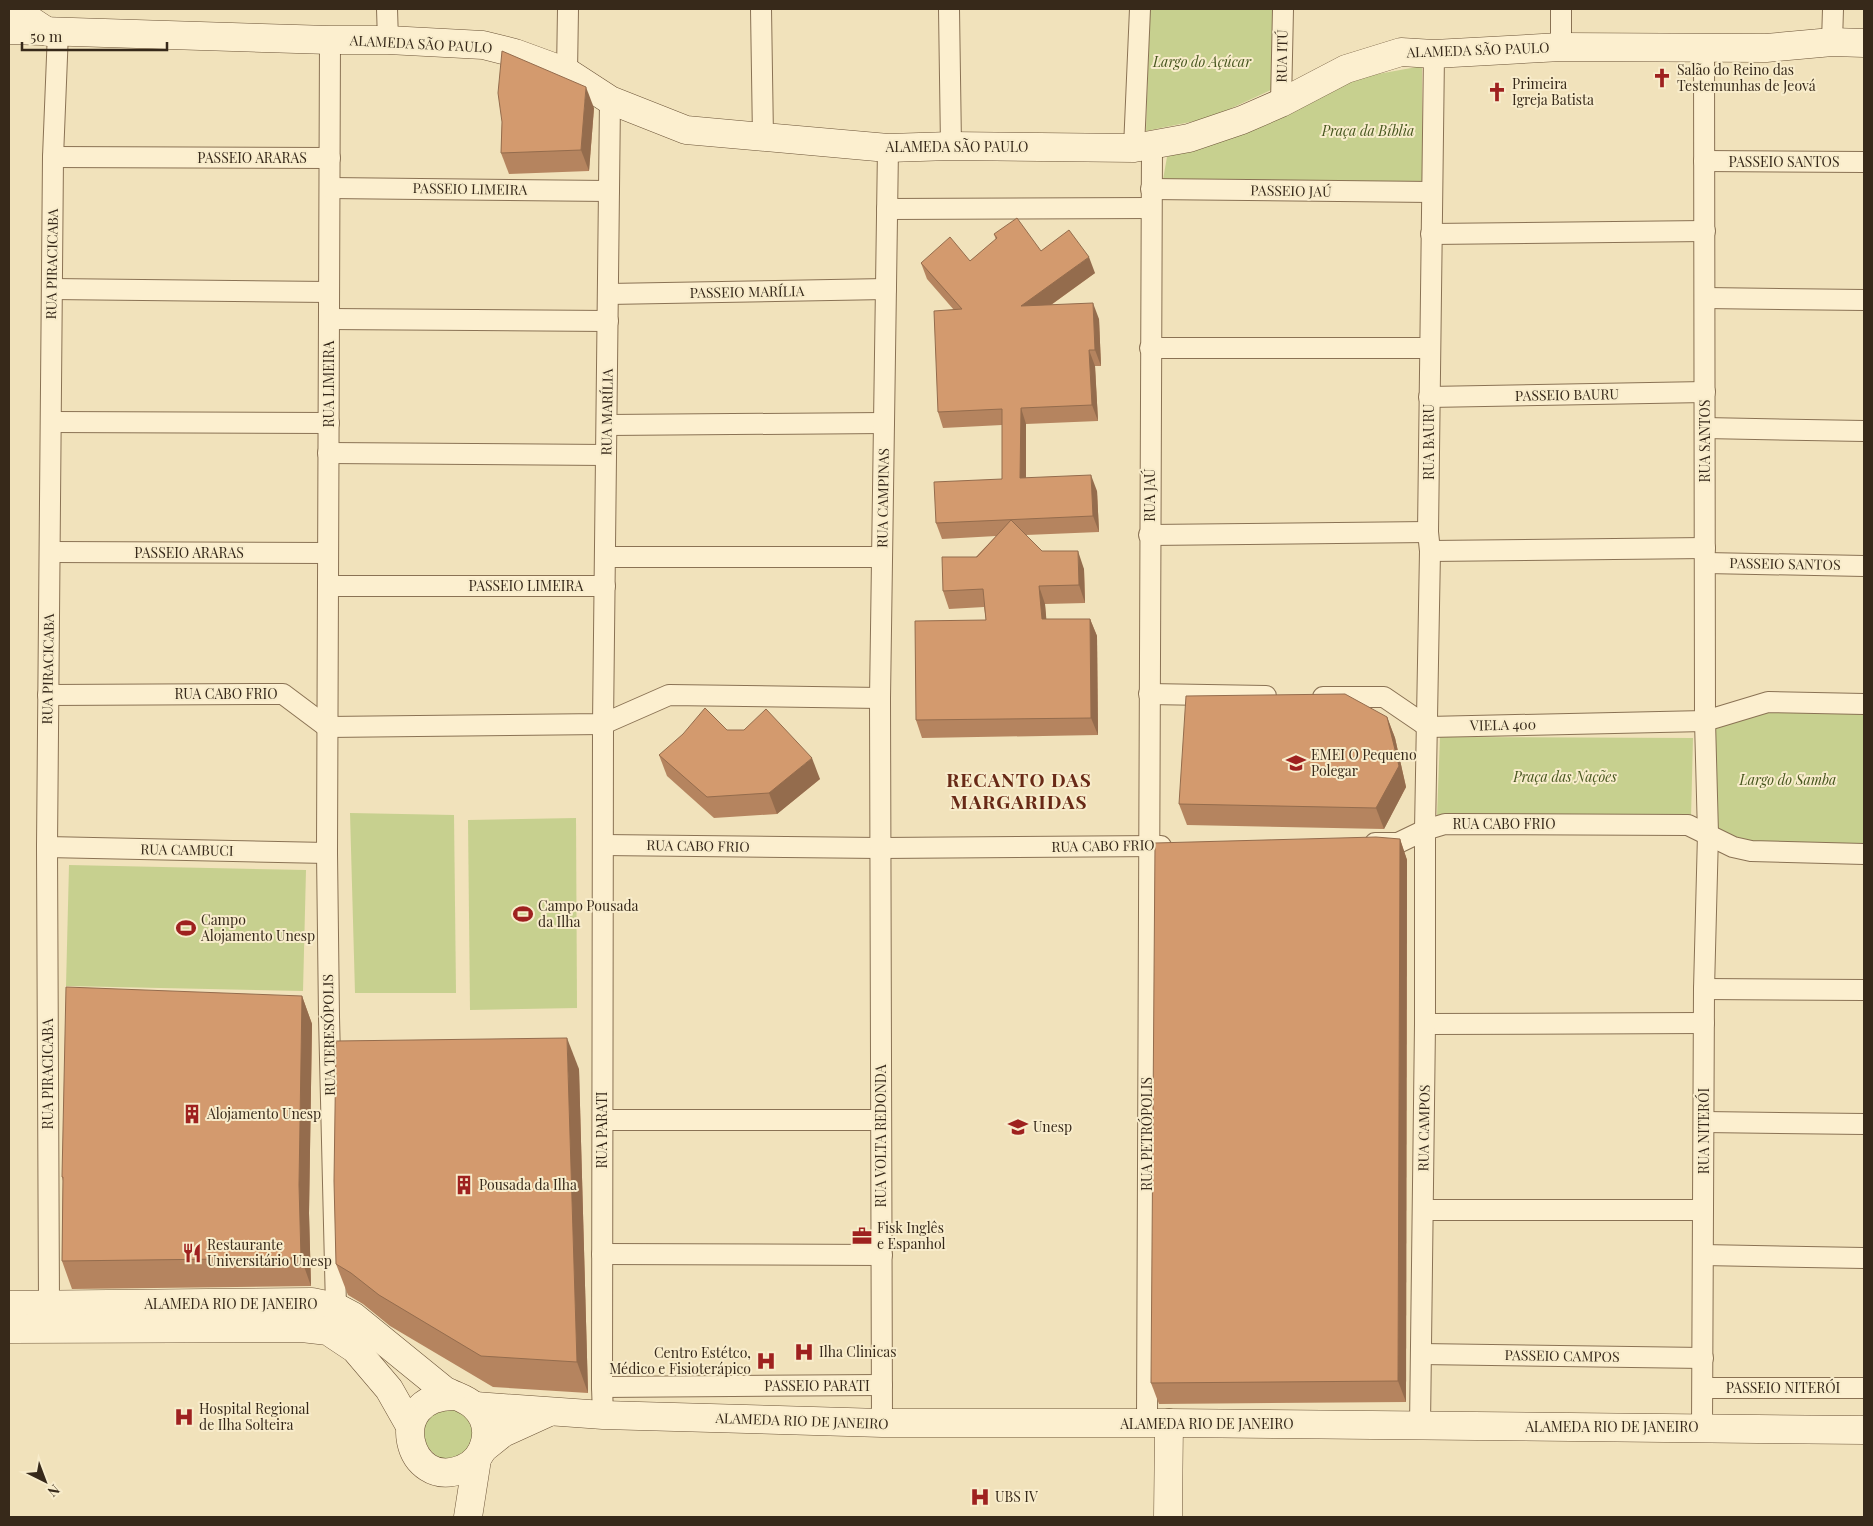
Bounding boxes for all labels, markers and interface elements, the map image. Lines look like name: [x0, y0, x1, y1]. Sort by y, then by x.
scale bar: [22, 20, 168, 52]
text: 50 m: [30, 26, 63, 46]
street label: RUA ITÚ: [1272, 29, 1291, 83]
street label: ALAMEDA SÃO PAULO: [348, 30, 493, 57]
street label: ALAMEDA SÃO PAULO: [1405, 38, 1550, 62]
park label: Largo do Açúcar: [1152, 52, 1252, 71]
place label: Salão do Reino das Testemunhas de Jeová: [1677, 60, 1816, 95]
church icon: Salão do Reino das Testemunhas de Jeová: [1651, 67, 1673, 89]
place label: Primeira Igreja Batista: [1512, 74, 1594, 109]
church icon: Primeira Igreja Batista: [1486, 81, 1508, 103]
park label: Praça da Bíblia: [1321, 121, 1414, 140]
street label: ALAMEDA SÃO PAULO: [885, 137, 1028, 156]
street label: PASSEIO ARARAS: [197, 148, 307, 167]
street label: PASSEIO SANTOS: [1728, 152, 1840, 171]
street label: PASSEIO LIMEIRA: [412, 178, 528, 199]
street label: PASSEIO JAÚ: [1250, 180, 1332, 201]
street label: RUA PIRACICABA: [41, 208, 62, 320]
street label: PASSEIO MARÍLIA: [689, 281, 805, 302]
street label: RUA LIMEIRA: [319, 340, 338, 427]
street label: RUA MARÍLIA: [596, 368, 617, 456]
street label: PASSEIO BAURU: [1515, 384, 1620, 405]
street label: RUA SANTOS: [1695, 400, 1714, 482]
street label: RUA BAURU: [1419, 404, 1438, 480]
street label: RUA CAMPINAS: [872, 448, 893, 548]
street label: RUA JAÚ: [1140, 468, 1159, 522]
street label: PASSEIO ARARAS: [134, 543, 244, 562]
street label: PASSEIO SANTOS: [1729, 553, 1841, 574]
street label: PASSEIO LIMEIRA: [469, 576, 584, 595]
street label: RUA PIRACICABA: [37, 613, 58, 725]
street label: RUA CABO FRIO: [174, 684, 278, 703]
street label: VIELA 400: [1469, 714, 1536, 735]
place label: EMEI O Pequeno Polegar: [1311, 745, 1417, 780]
school or university icon: EMEI O Pequeno Polegar: [1285, 752, 1307, 774]
district label: RECANTO DAS MARGARIDAS: [946, 766, 1092, 814]
park label: Praça das Nações: [1512, 767, 1617, 786]
park label: Largo do Samba: [1739, 770, 1836, 789]
street label: RUA CABO FRIO: [1452, 814, 1556, 833]
street label: RUA CABO FRIO: [646, 835, 750, 856]
street label: RUA CABO FRIO: [1051, 835, 1155, 856]
street label: RUA CAMBUCI: [140, 839, 234, 860]
place label: Campo Pousada da Ilha: [538, 896, 639, 931]
sports icon: Campo Pousada da Ilha: [512, 903, 534, 925]
place label: Campo Alojamento Unesp: [200, 910, 315, 945]
sports icon: Campo Alojamento Unesp: [175, 917, 197, 939]
street label: RUA TERESÓPOLIS: [318, 974, 339, 1096]
street label: RUA PIRACICABA: [38, 1018, 57, 1130]
street label: RUA VOLTA REDONDA: [871, 1064, 890, 1207]
street label: RUA PETRÓPOLIS: [1137, 1077, 1156, 1191]
street label: RUA CAMPOS: [1413, 1084, 1434, 1172]
street label: RUA NITERÓI: [1694, 1088, 1713, 1174]
street label: RUA PARATI: [592, 1091, 611, 1169]
building icon: Alojamento Unesp: [181, 1103, 203, 1125]
place label: Alojamento Unesp: [206, 1104, 321, 1123]
school or university icon: Unesp: [1007, 1116, 1029, 1138]
place label: Unesp: [1033, 1117, 1072, 1136]
building icon: Pousada da Ilha: [453, 1174, 475, 1196]
place label: Pousada da Ilha: [479, 1175, 577, 1194]
place label: Fisk Inglês e Espanhol: [877, 1218, 946, 1253]
office icon: Fisk Inglês e Espanhol: [851, 1225, 873, 1247]
place label: Restaurante Universitário Unesp: [207, 1235, 332, 1270]
restaurant icon: Restaurante Universitário Unesp: [181, 1242, 203, 1264]
street label: ALAMEDA RIO DE JANEIRO: [143, 1294, 318, 1313]
hospital icon: Ilha Clinicas: [793, 1341, 815, 1363]
place label: Ilha Clinicas: [819, 1342, 897, 1361]
place label: Centro Estétco, Médico e Fisioterápico: [609, 1343, 751, 1378]
street label: PASSEIO CAMPOS: [1504, 1345, 1620, 1366]
hospital icon: Centro Estétco, Médico e Fisioterápico: [755, 1350, 777, 1372]
street label: PASSEIO PARATI: [764, 1376, 870, 1395]
street label: PASSEIO NITERÓI: [1726, 1378, 1841, 1397]
place label: Hospital Regional de Ilha Solteira: [199, 1399, 310, 1434]
hospital icon: Hospital Regional de Ilha Solteira: [173, 1406, 195, 1428]
street label: ALAMEDA RIO DE JANEIRO: [714, 1408, 889, 1433]
street label: ALAMEDA RIO DE JANEIRO: [1119, 1414, 1294, 1433]
street label: ALAMEDA RIO DE JANEIRO: [1524, 1417, 1699, 1436]
north arrow: [20, 1456, 70, 1506]
text: N: [44, 1481, 64, 1501]
hospital icon: UBS IV: [969, 1486, 991, 1508]
place label: UBS IV: [995, 1487, 1038, 1506]

